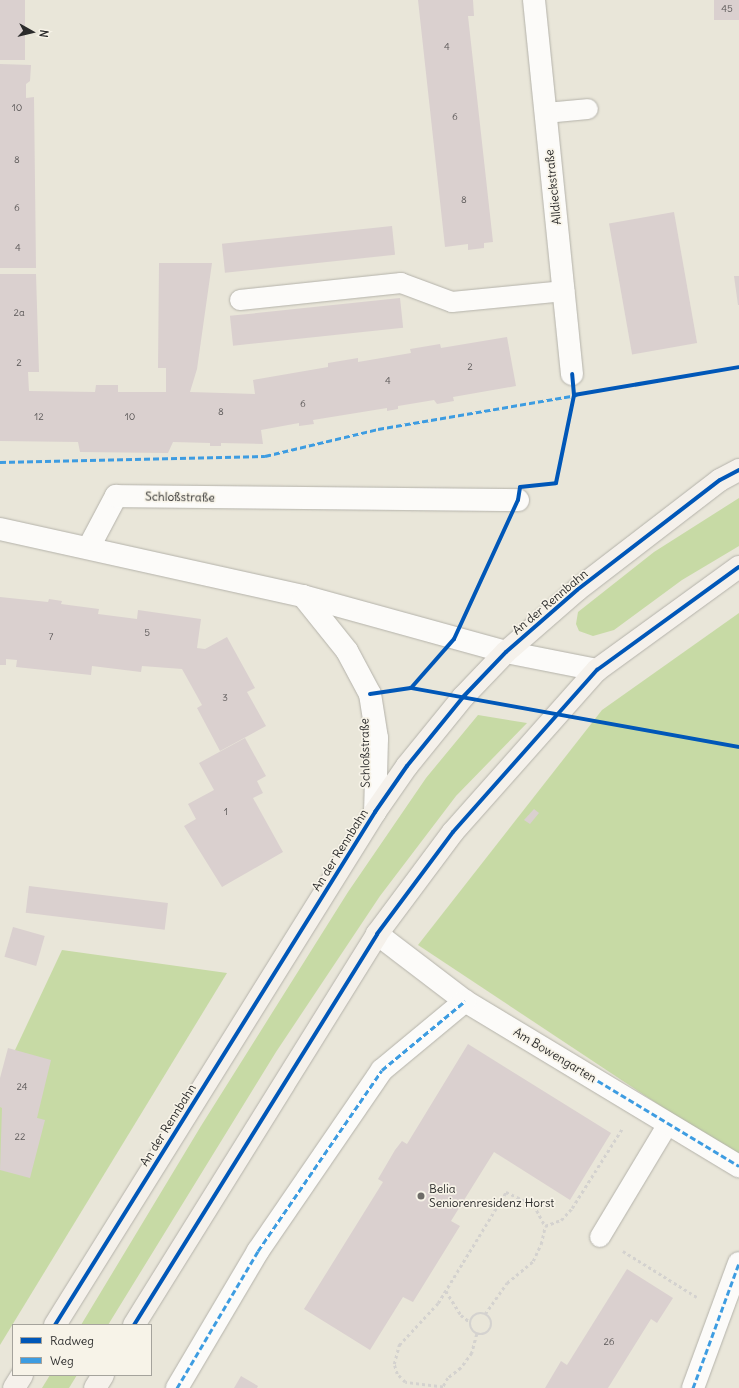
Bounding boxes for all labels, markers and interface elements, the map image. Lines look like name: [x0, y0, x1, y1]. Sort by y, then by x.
house number: 45: [721, 3, 733, 15]
north arrow: [12, 12, 52, 52]
text: N: [36, 29, 51, 38]
house number: 4: [444, 41, 450, 53]
house number: 10: [12, 102, 22, 114]
house number: 6: [452, 111, 458, 123]
street label: Alldieckstraße: [542, 149, 564, 225]
house number: 8: [14, 154, 20, 166]
house number: 8: [461, 194, 467, 206]
house number: 6: [14, 202, 20, 214]
house number: 4: [15, 242, 21, 254]
house number: 2a: [13, 307, 25, 319]
house number: 2: [16, 357, 22, 369]
house number: 2: [467, 361, 473, 373]
house number: 4: [385, 375, 391, 387]
house number: 6: [300, 398, 306, 410]
house number: 8: [218, 406, 224, 418]
house number: 12: [34, 411, 44, 423]
house number: 10: [125, 411, 135, 423]
street label: Schloßstraße: [145, 489, 215, 505]
street label: An der Rennbahn: [509, 566, 591, 638]
house number: 5: [144, 627, 150, 639]
house number: 7: [49, 631, 53, 643]
house number: 3: [222, 692, 228, 704]
street label: Schloßstraße: [357, 718, 373, 788]
house number: 1: [224, 806, 228, 818]
street label: An der Rennbahn: [309, 806, 371, 894]
street label: Am Bowengarten: [511, 1025, 599, 1085]
house number: 24: [16, 1081, 28, 1093]
street label: An der Rennbahn: [137, 1081, 199, 1169]
house number: 22: [15, 1131, 25, 1143]
place label: Belia Seniorenresidenz Horst: [429, 1182, 554, 1210]
marker: Belia Seniorenresidenz Horst: [416, 1191, 426, 1201]
legend: [12, 1324, 152, 1376]
text: Radweg: [50, 1333, 94, 1348]
house number: 26: [603, 1336, 615, 1348]
text: Weg: [50, 1353, 74, 1368]

